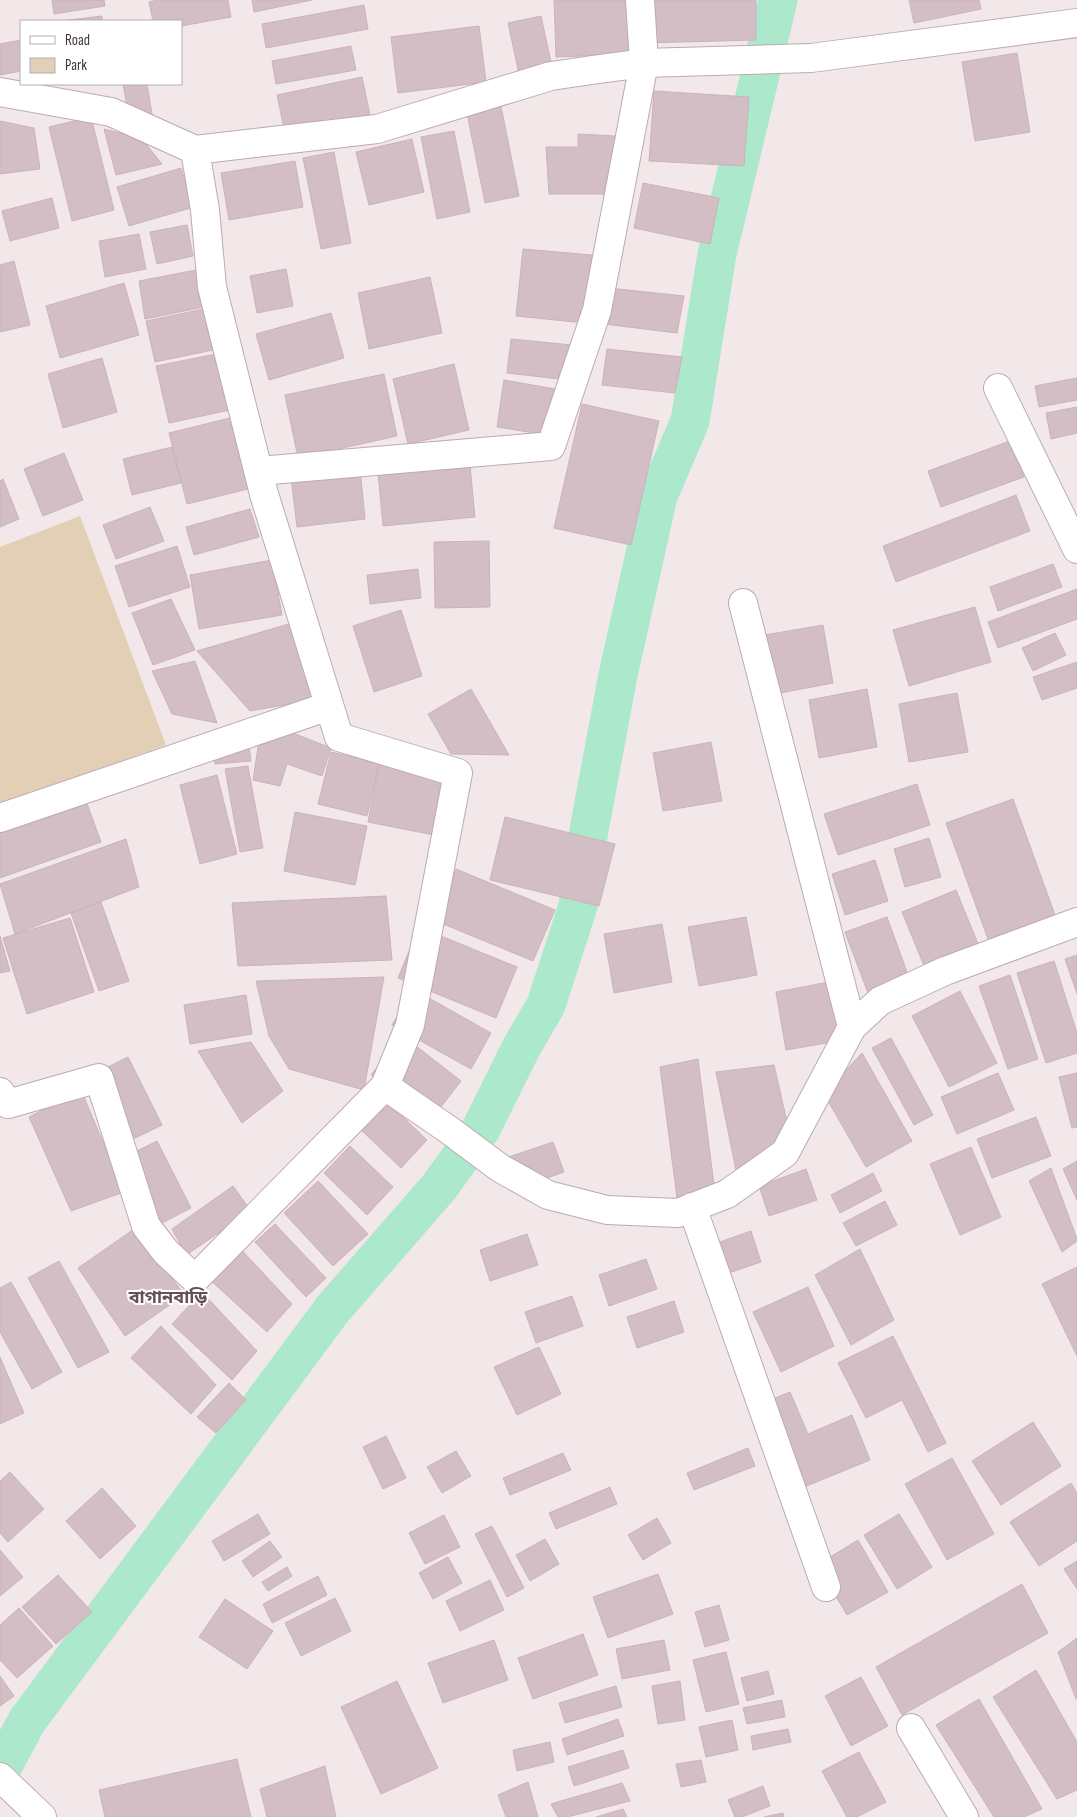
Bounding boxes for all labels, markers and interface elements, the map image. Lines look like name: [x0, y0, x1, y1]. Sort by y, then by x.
legend: [20, 20, 182, 85]
text: Road: [65, 31, 90, 50]
text: Park: [65, 56, 87, 75]
district label: বাগানবাড়ি: [128, 1287, 208, 1308]

